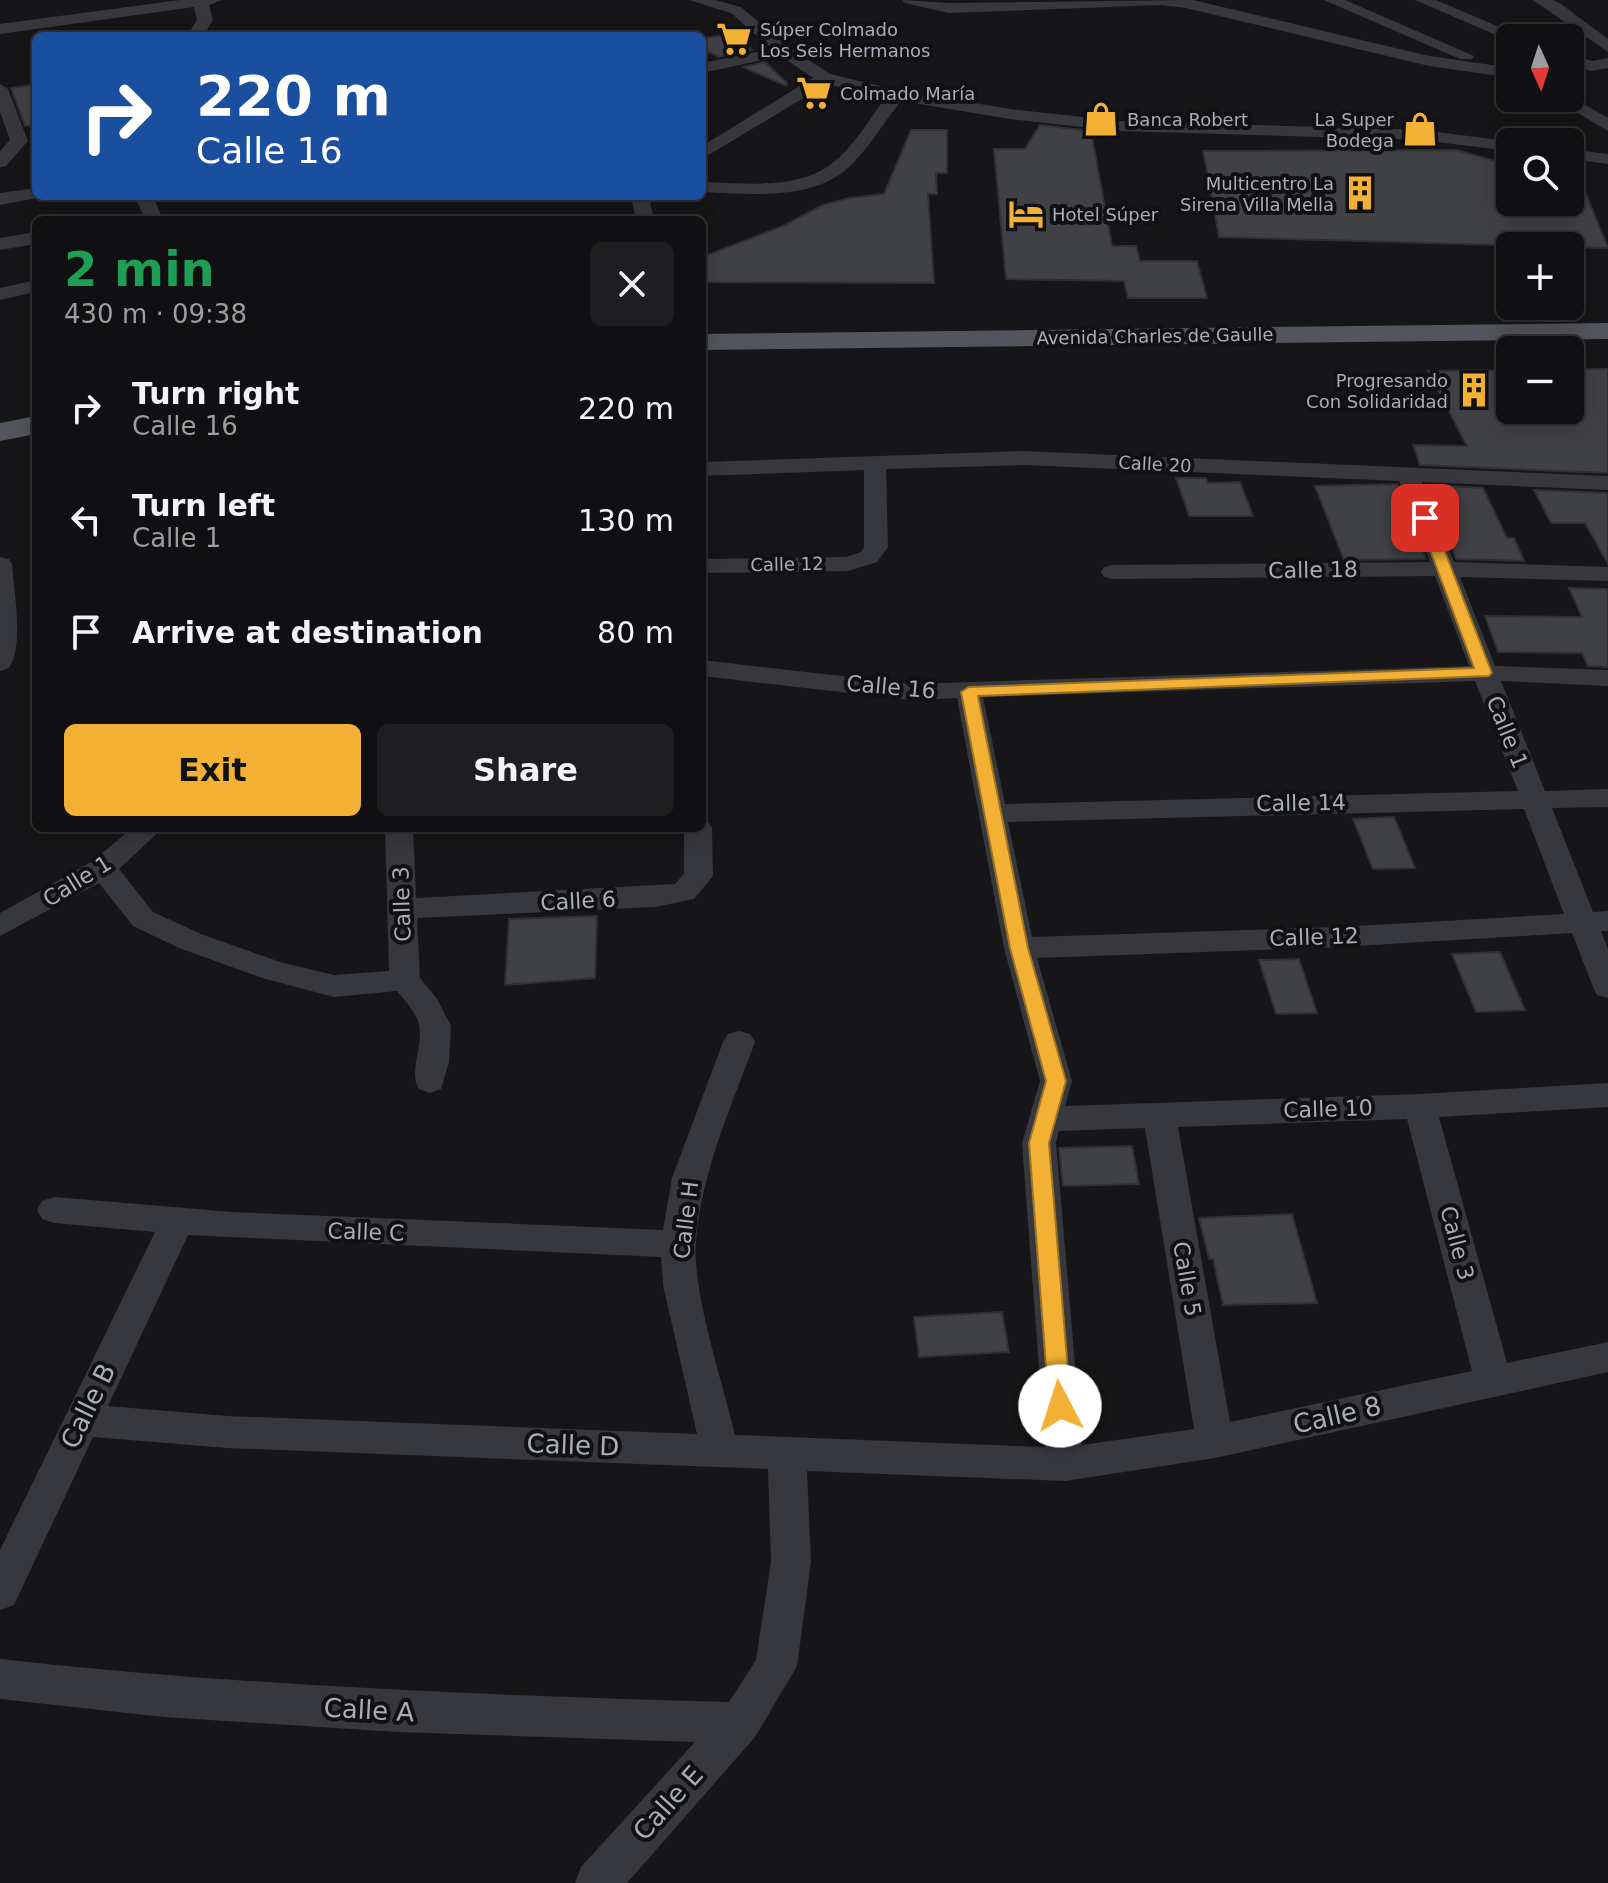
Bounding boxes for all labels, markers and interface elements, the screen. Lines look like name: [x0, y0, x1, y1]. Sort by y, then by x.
place label: Súper Colmado Los Seis Hermanos: [760, 19, 930, 61]
supermarket icon: Súper Colmado Los Seis Hermanos: [715, 20, 753, 58]
north arrow: [1496, 24, 1584, 112]
map controls: [1496, 24, 1584, 424]
text: 220 m: [196, 63, 391, 128]
icon: right: [64, 64, 168, 168]
supermarket icon: Colmado María: [795, 74, 833, 112]
place label: Colmado María: [840, 83, 975, 104]
shop icon: Banca Robert: [1082, 100, 1120, 138]
place label: Banca Robert: [1127, 109, 1248, 130]
place label: La Super Bodega: [1314, 109, 1395, 151]
shop icon: La Super Bodega: [1401, 110, 1439, 148]
button: search: [1496, 128, 1584, 216]
text: Calle 16: [196, 130, 343, 171]
place label: Multicentro La Sirena Villa Mella: [1180, 173, 1334, 215]
building icon: Multicentro La Sirena Villa Mella: [1341, 174, 1379, 212]
hotel icon: Hotel Súper: [1007, 195, 1045, 233]
place label: Hotel Súper: [1052, 204, 1159, 225]
button: +: [1496, 232, 1584, 320]
text: 2 min: [64, 241, 215, 297]
button: close: [590, 242, 674, 326]
text: 430 m · 09:38: [64, 299, 247, 329]
street label: Avenida Charles de Gaulle: [1036, 323, 1274, 349]
button: −: [1496, 336, 1584, 424]
place label: Progresando Con Solidaridad: [1306, 370, 1448, 412]
building icon: Progresando Con Solidaridad: [1455, 371, 1493, 409]
text: Turn right: [132, 376, 299, 411]
icon: right: [64, 386, 108, 430]
text: 220 m: [578, 391, 674, 426]
text: Calle 16: [132, 411, 238, 441]
street label: Calle 20: [1118, 452, 1192, 476]
pin: [1391, 484, 1459, 552]
text: Turn left: [132, 488, 275, 523]
icon: arrive: [1403, 496, 1447, 540]
icon: left: [64, 498, 108, 542]
text: 130 m: [578, 503, 674, 538]
text: Calle 1: [132, 523, 221, 553]
street label: Calle 12: [750, 553, 824, 575]
street label: Calle 18: [1268, 557, 1358, 583]
icon: arrive: [64, 610, 108, 654]
text: Arrive at destination: [132, 615, 483, 650]
text: 80 m: [597, 615, 674, 650]
street label: Calle 16: [845, 671, 937, 703]
street label: Calle 1: [1481, 692, 1533, 772]
button: Exit: [64, 724, 361, 816]
button: Share: [377, 724, 674, 816]
street label: Calle 14: [1256, 790, 1346, 816]
street label: Calle 1: [38, 850, 116, 912]
street label: Calle 3: [388, 866, 416, 942]
street label: Calle 6: [540, 887, 616, 915]
street label: Calle 12: [1269, 923, 1359, 951]
street label: Calle 10: [1283, 1095, 1373, 1123]
street label: Calle H: [669, 1180, 703, 1260]
street label: Calle 3: [1435, 1203, 1479, 1283]
street label: Calle C: [327, 1218, 405, 1246]
street label: Calle 5: [1168, 1240, 1206, 1318]
street label: Calle B: [55, 1359, 121, 1453]
position arrow: [1018, 1364, 1102, 1448]
street label: Calle 8: [1290, 1390, 1384, 1440]
street label: Calle D: [526, 1428, 620, 1462]
street label: Calle A: [323, 1693, 415, 1727]
street label: Calle E: [627, 1760, 709, 1846]

